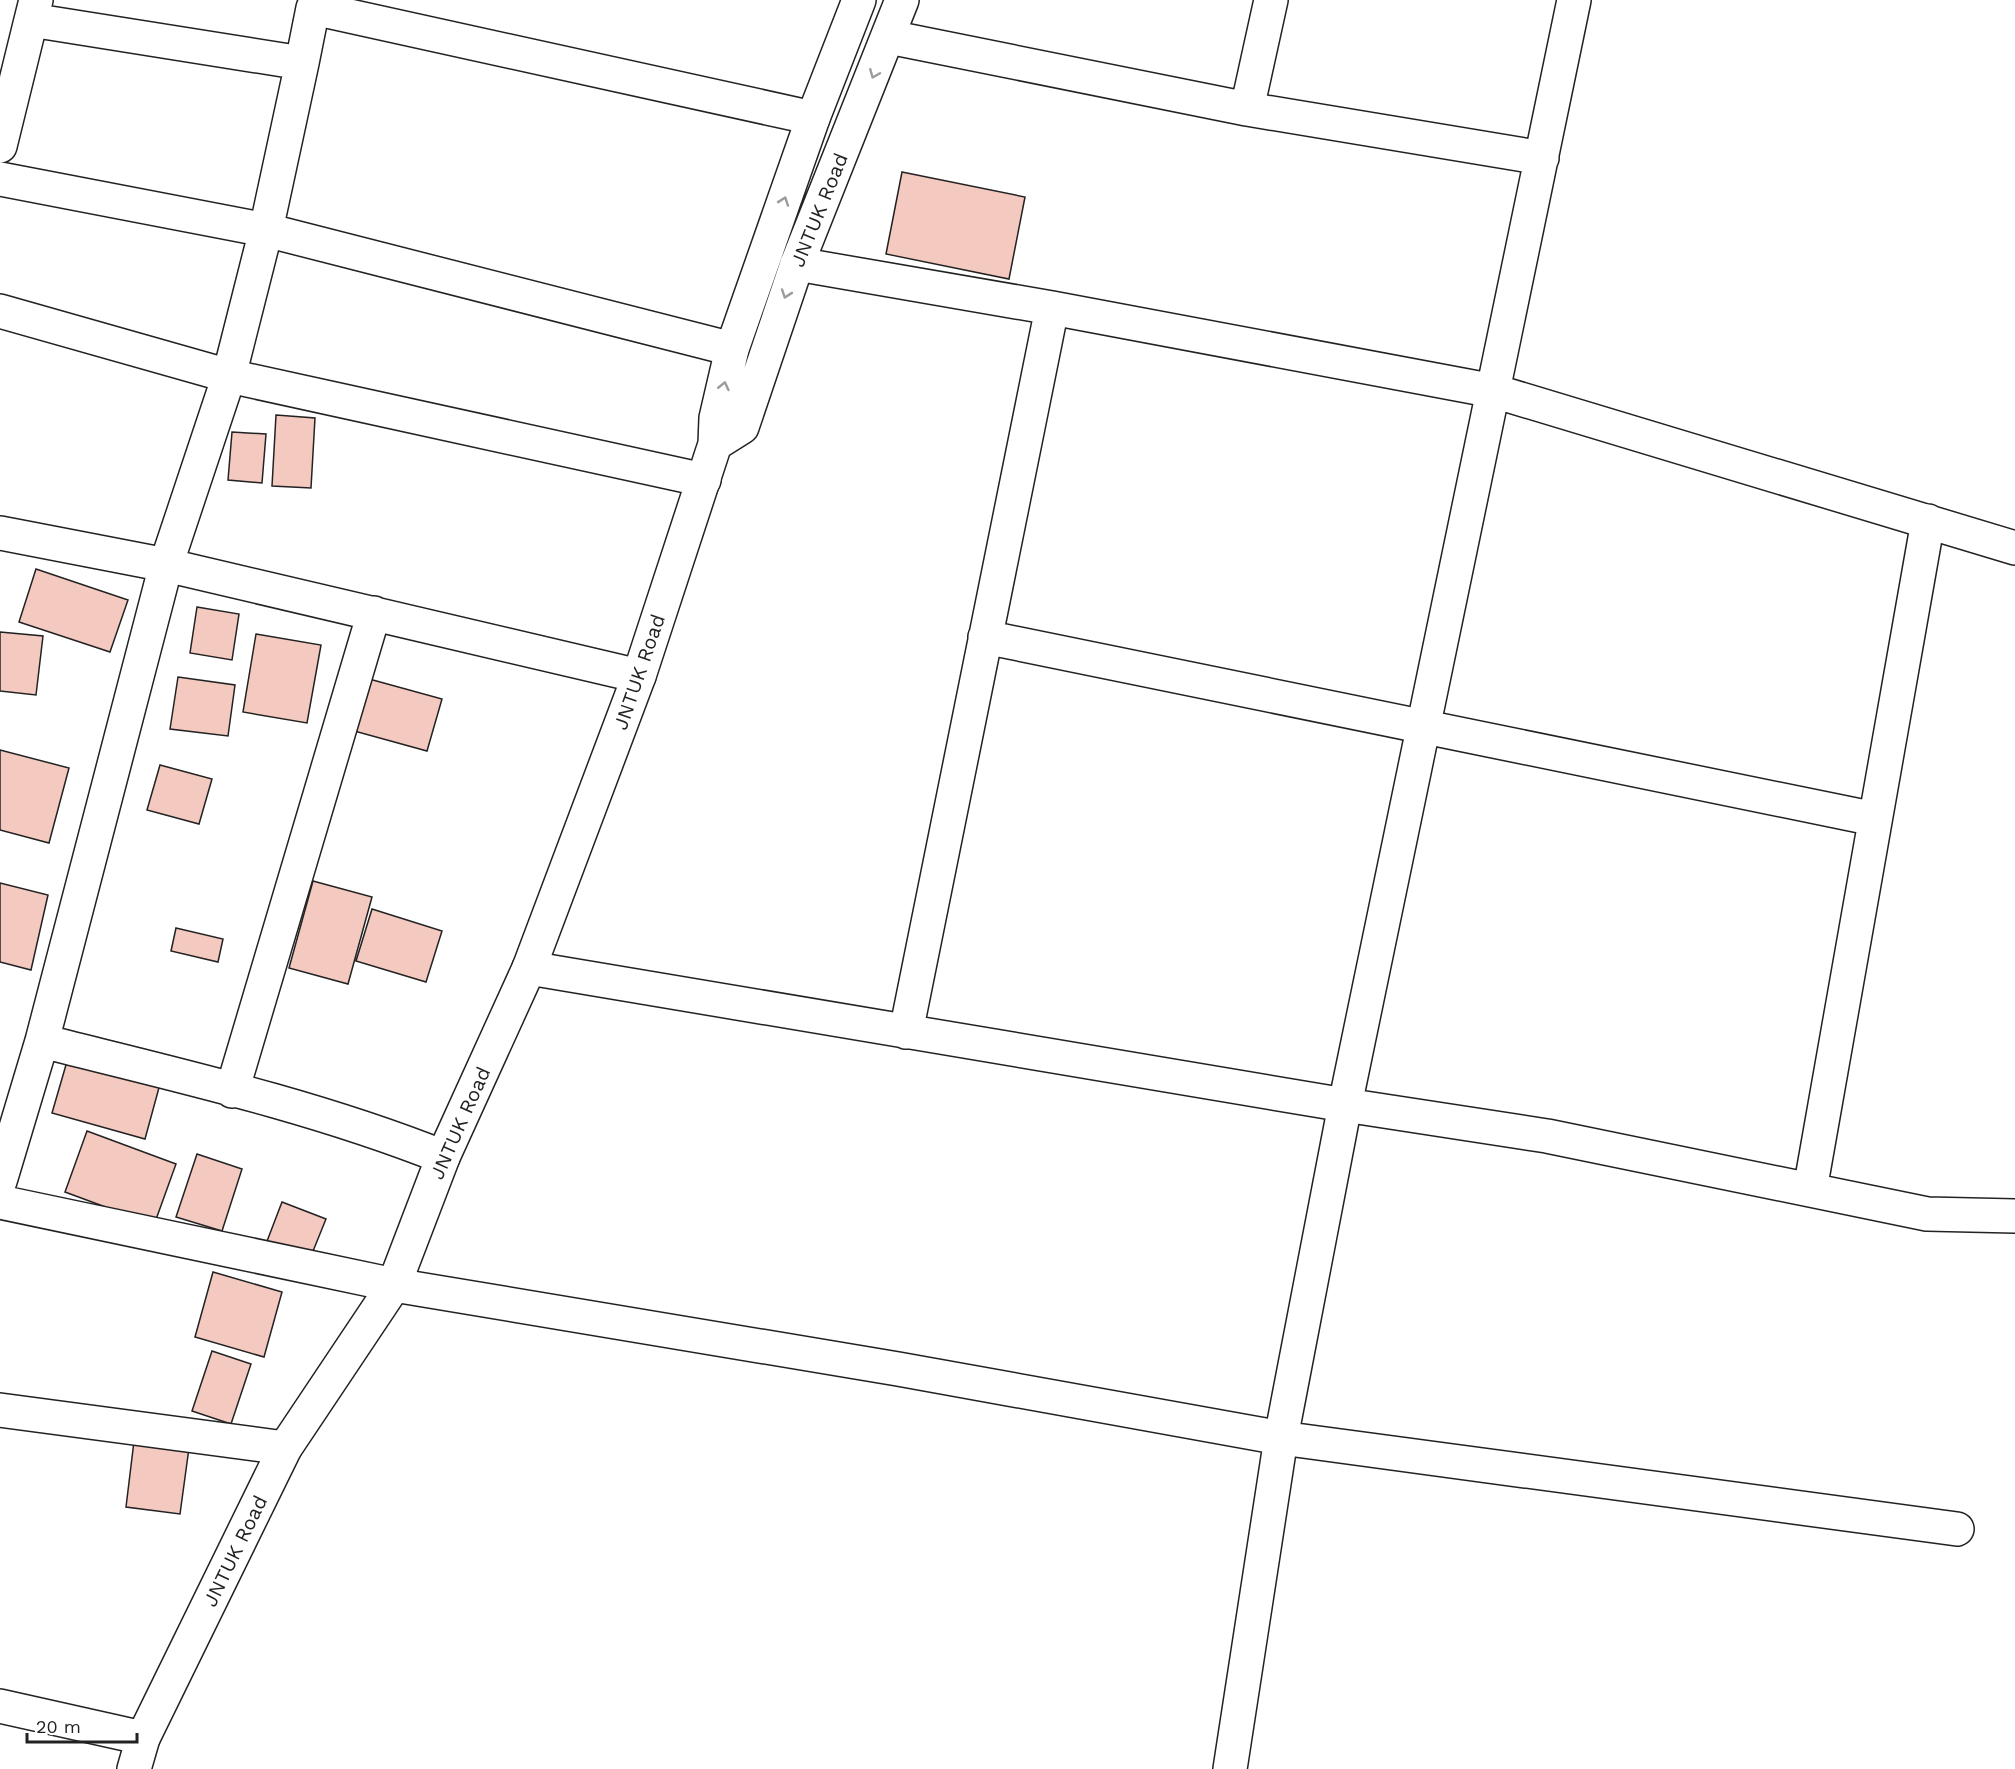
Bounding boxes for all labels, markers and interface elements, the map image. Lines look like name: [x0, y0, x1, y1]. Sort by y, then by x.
one-way arrow: [869, 68, 881, 79]
street label: JNTUK Road: [785, 150, 853, 270]
one-way arrow: [777, 196, 790, 207]
one-way arrow: [781, 288, 794, 299]
one-way arrow: [716, 381, 729, 391]
street label: JNTUK Road: [608, 611, 670, 733]
street label: JNTUK Road: [424, 1063, 496, 1183]
street label: JNTUK Road: [198, 1491, 272, 1611]
scale bar: [27, 1706, 136, 1744]
text: 20 m: [36, 1716, 81, 1737]

